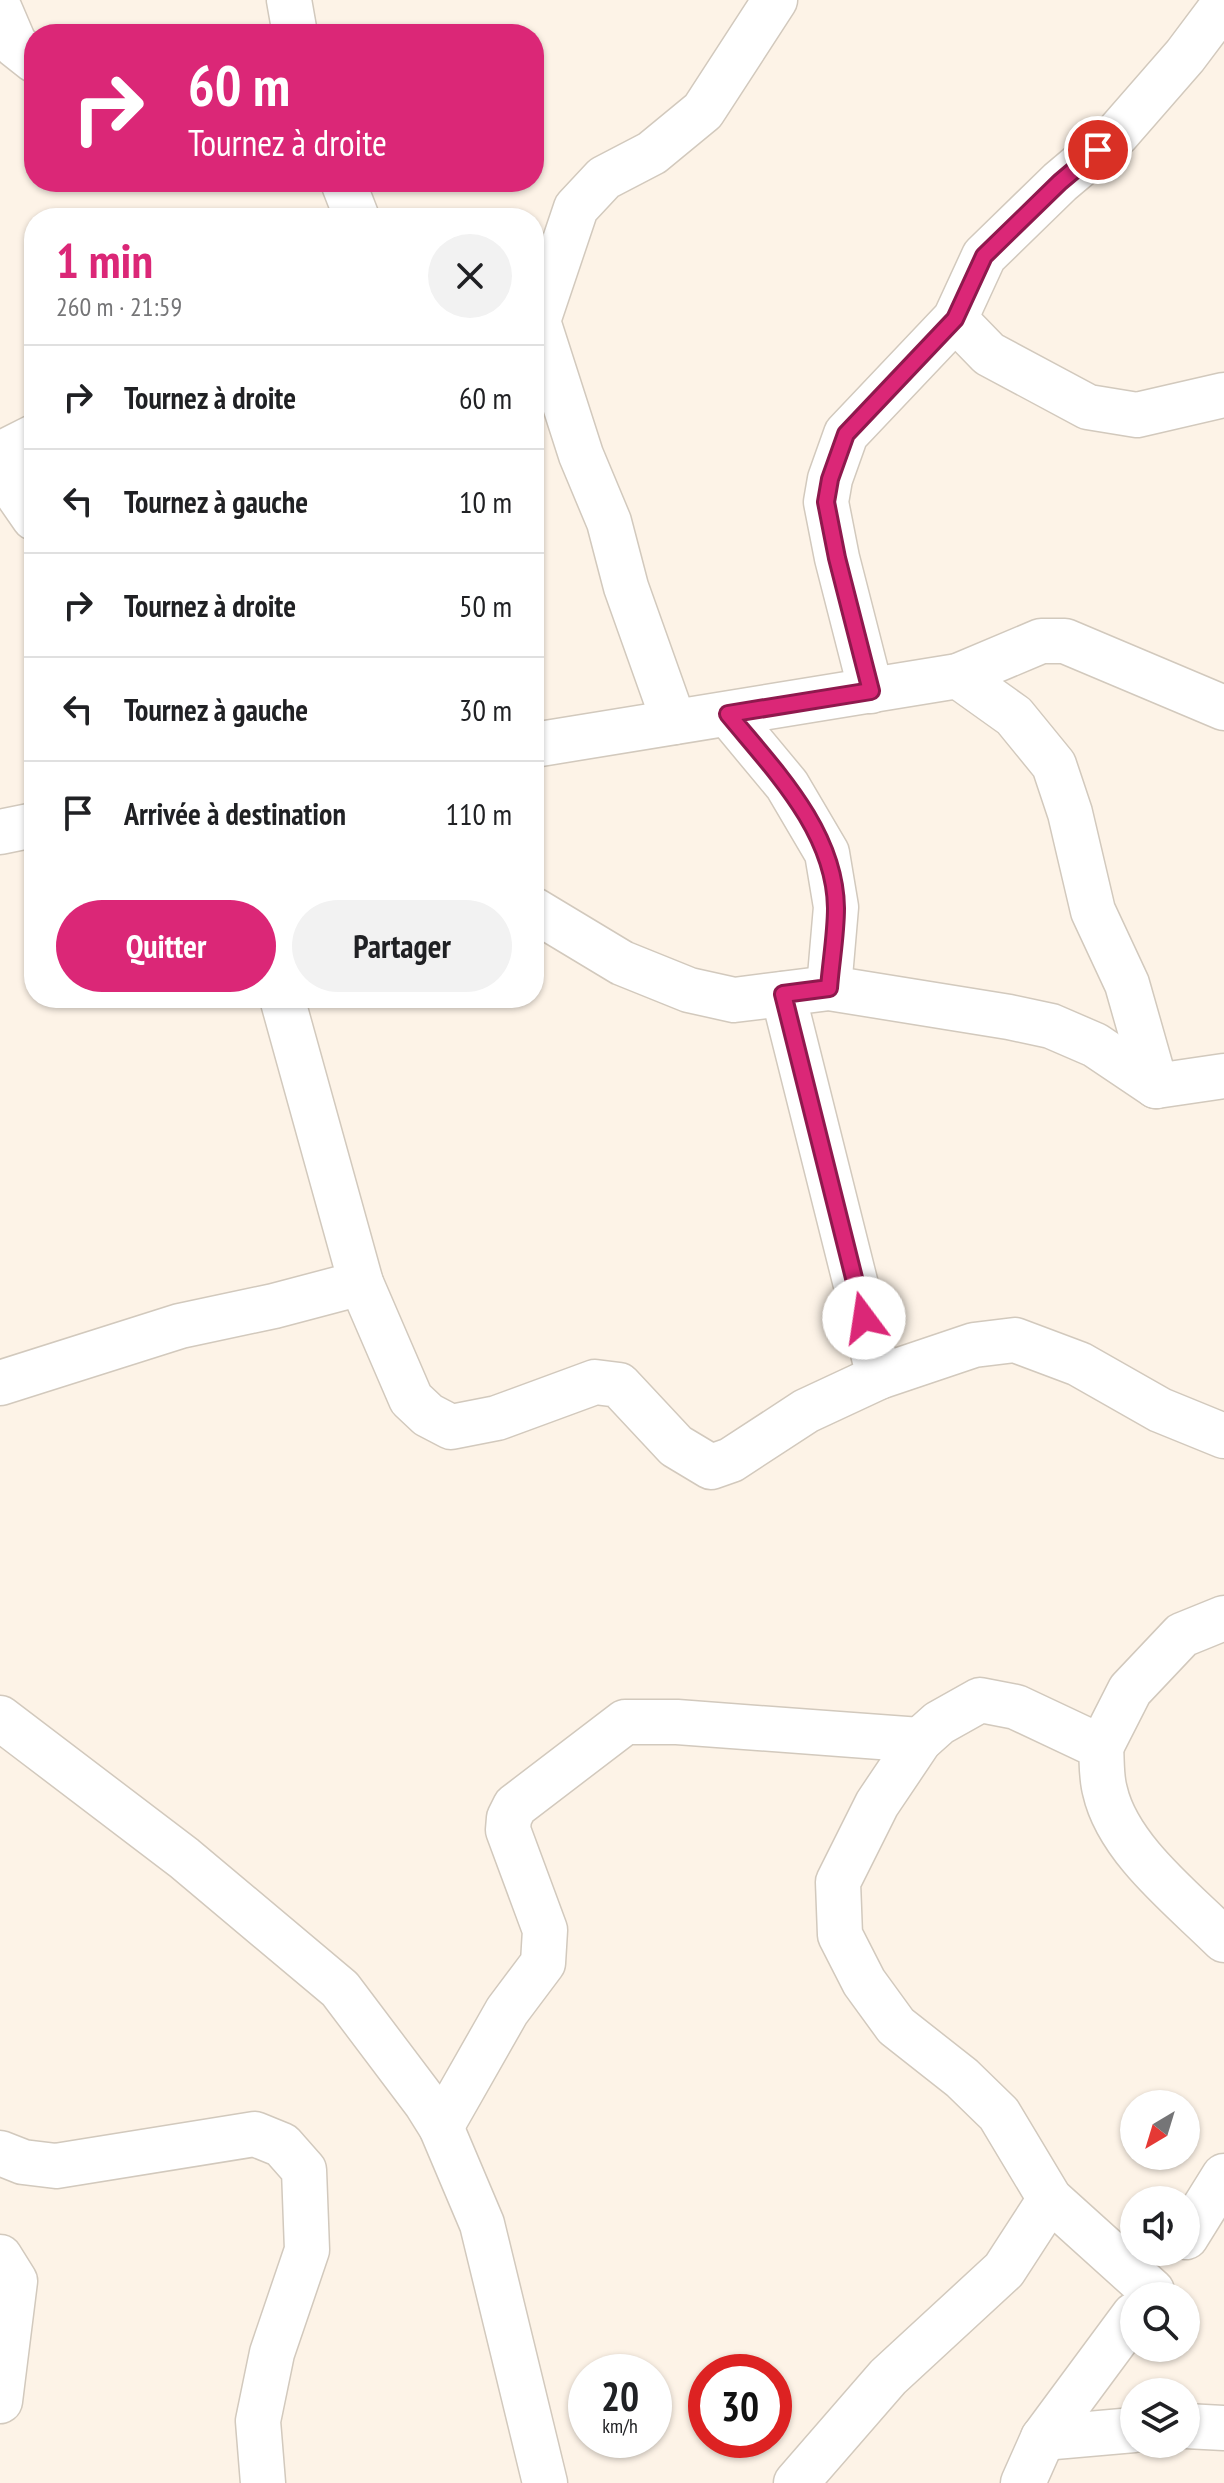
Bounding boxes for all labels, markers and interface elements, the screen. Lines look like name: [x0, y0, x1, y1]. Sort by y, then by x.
text: 60 m: [188, 49, 290, 121]
icon: right: [56, 56, 160, 160]
pin: [1064, 116, 1132, 184]
text: Tournez à droite: [188, 119, 387, 166]
icon: arrive: [1076, 128, 1120, 172]
text: 1 min: [56, 229, 153, 291]
button: close: [428, 234, 512, 318]
text: 260 m · 21:59: [56, 290, 182, 323]
icon: right: [56, 375, 100, 419]
text: Tournez à droite: [124, 378, 296, 417]
text: 60 m: [459, 378, 512, 417]
icon: left: [56, 479, 100, 523]
text: Tournez à gauche: [124, 482, 308, 521]
text: 10 m: [459, 482, 512, 521]
icon: right: [56, 583, 100, 627]
text: Tournez à droite: [124, 586, 296, 625]
text: 50 m: [459, 586, 512, 625]
icon: left: [56, 687, 100, 731]
text: Tournez à gauche: [124, 690, 308, 729]
text: 30 m: [459, 690, 512, 729]
icon: arrive: [56, 791, 100, 835]
text: Arrivée à destination: [124, 794, 346, 833]
text: 110 m: [446, 794, 512, 833]
button: Quitter: [56, 900, 276, 992]
button: Partager: [292, 900, 512, 992]
position arrow: [822, 1276, 906, 1360]
north arrow: [1120, 2090, 1200, 2170]
map controls: [1120, 2090, 1200, 2458]
button: sound: [1120, 2186, 1200, 2266]
button: search: [1120, 2282, 1200, 2362]
speed limit sign: 30: [688, 2354, 792, 2458]
text: 20: [601, 2370, 639, 2422]
button: layers: [1120, 2378, 1200, 2458]
text: km/h: [602, 2413, 638, 2439]

